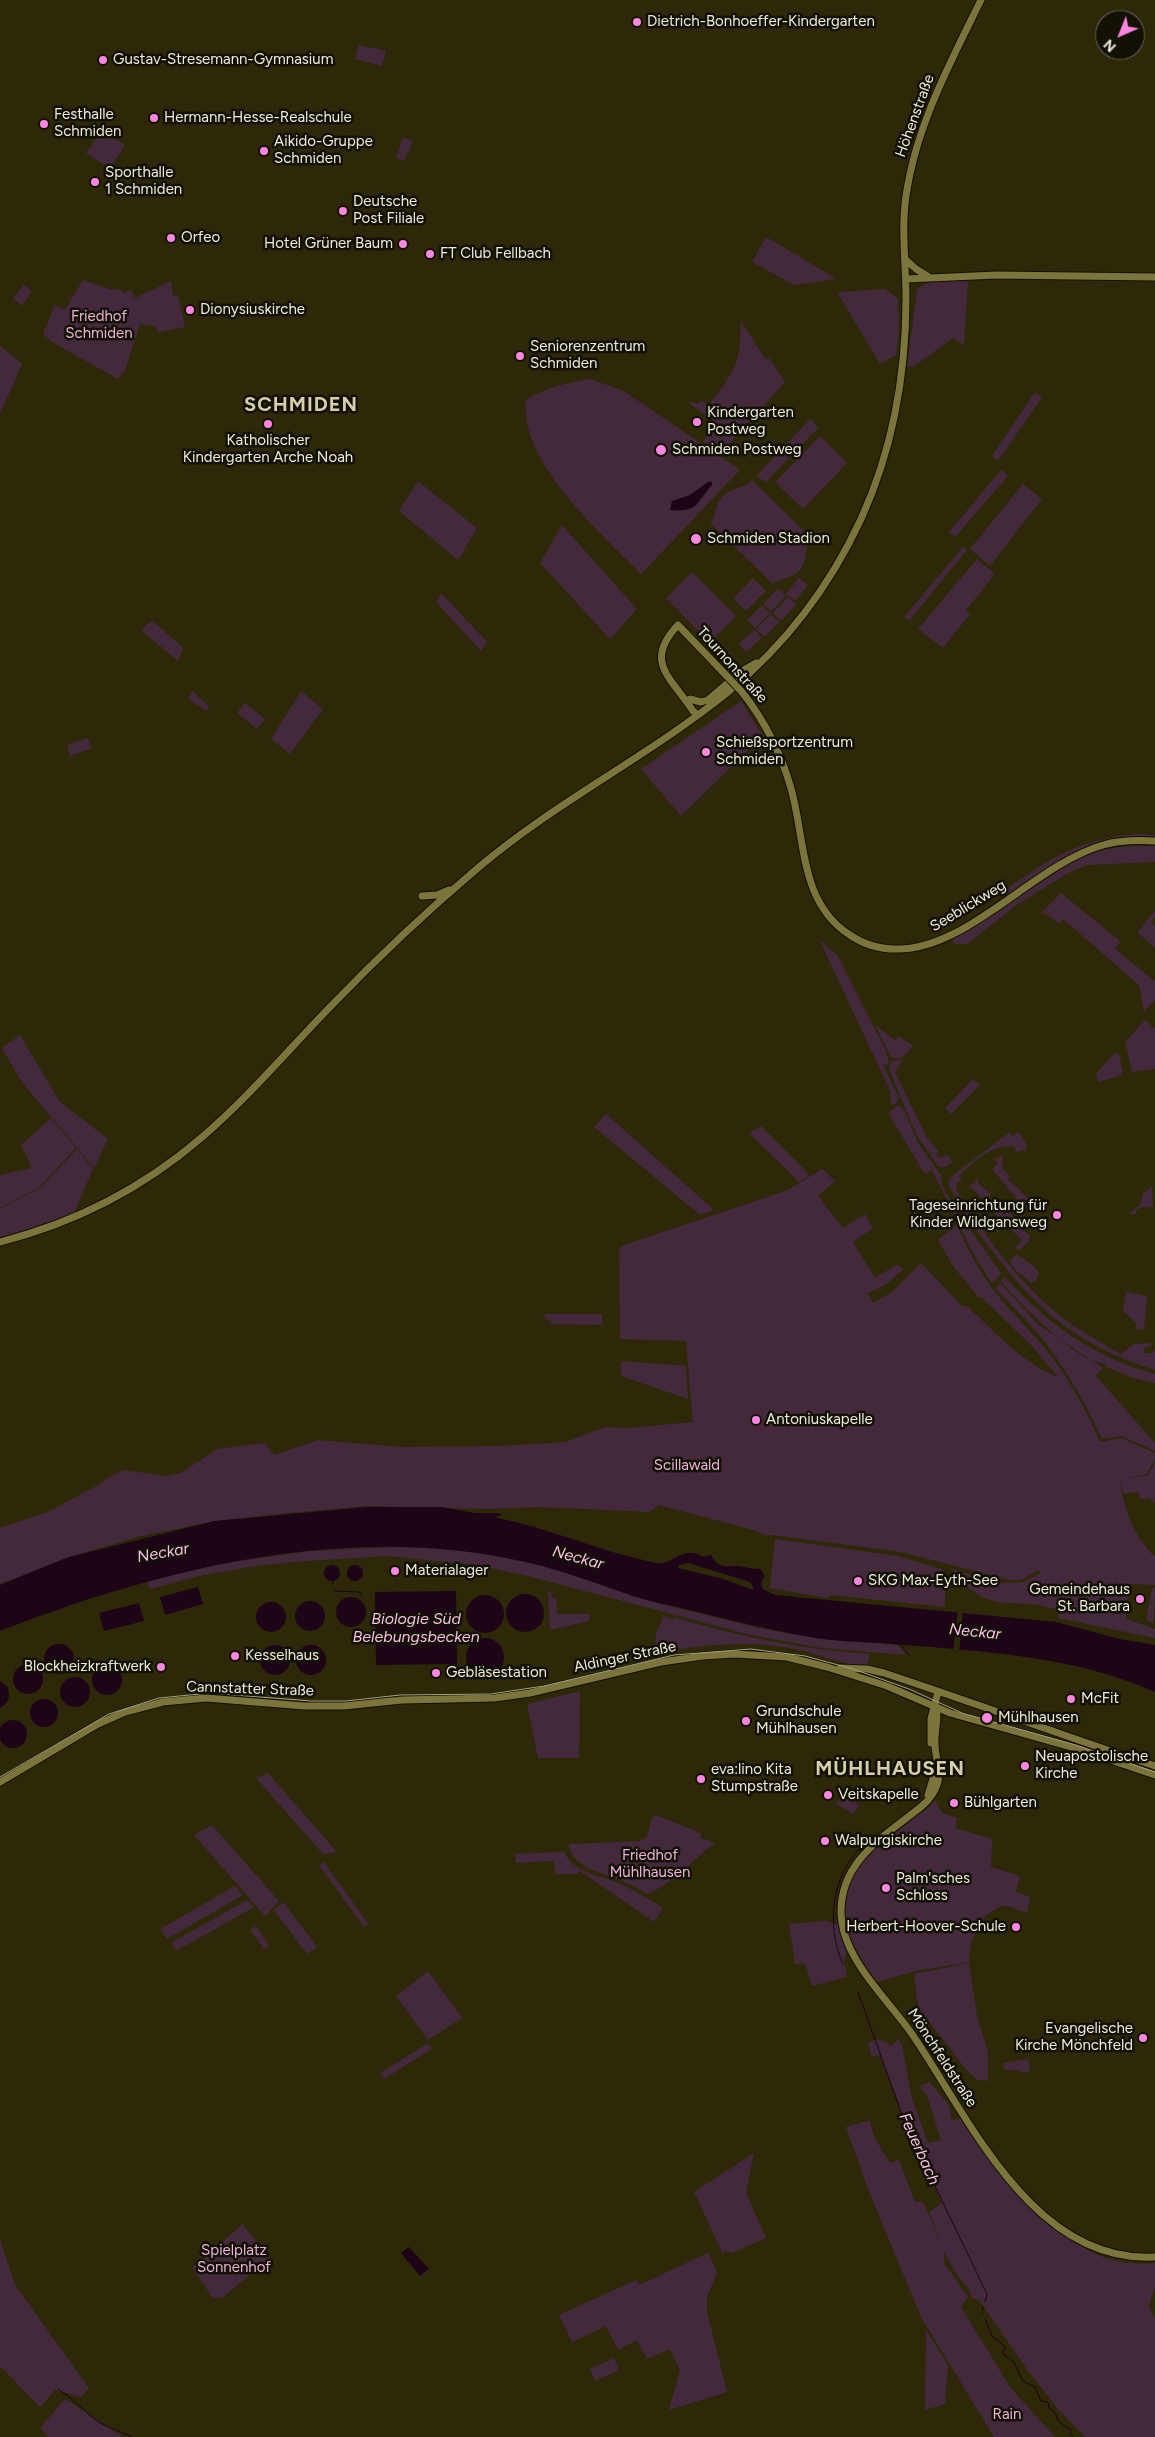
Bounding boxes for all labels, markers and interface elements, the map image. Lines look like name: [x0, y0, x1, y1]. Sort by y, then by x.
north arrow: [1095, 10, 1145, 60]
place label: Dietrich-Bonhoeffer-Kindergarten: [647, 13, 875, 31]
marker: Dietrich-Bonhoeffer-Kindergarten: [631, 16, 643, 28]
text: N: [1100, 36, 1120, 55]
place label: Gustav-Stresemann-Gymnasium: [113, 51, 333, 69]
marker: Gustav-Stresemann-Gymnasium: [97, 54, 109, 66]
street label: Höhenstraße: [892, 72, 938, 160]
place label: Festhalle Schmiden: [54, 106, 121, 141]
place label: Hermann-Hesse-Realschule: [164, 109, 352, 127]
marker: Hermann-Hesse-Realschule: [148, 112, 160, 124]
marker: Festhalle Schmiden: [38, 118, 50, 130]
place label: Aikido-Gruppe Schmiden: [274, 133, 373, 168]
marker: Aikido-Gruppe Schmiden: [258, 145, 270, 157]
place label: Sporthalle 1 Schmiden: [105, 164, 182, 199]
marker: Sporthalle 1 Schmiden: [89, 176, 101, 188]
place label: Deutsche Post Filiale: [353, 193, 424, 228]
marker: Deutsche Post Filiale: [337, 205, 349, 217]
place label: Orfeo: [181, 229, 220, 247]
marker: Orfeo: [165, 232, 177, 244]
place label: Hotel Grüner Baum: [264, 235, 393, 253]
marker: Hotel Grüner Baum: [397, 238, 409, 250]
place label: FT Club Fellbach: [440, 245, 551, 263]
marker: FT Club Fellbach: [424, 248, 436, 260]
place label: Dionysiuskirche: [200, 301, 305, 319]
marker: Dionysiuskirche: [184, 304, 196, 316]
park label: Friedhof Schmiden: [65, 308, 133, 343]
place label: Seniorenzentrum Schmiden: [530, 338, 645, 373]
marker: Seniorenzentrum Schmiden: [514, 350, 526, 362]
district label: SCHMIDEN: [243, 393, 359, 417]
place label: Kindergarten Postweg: [707, 404, 794, 439]
marker: Kindergarten Postweg: [691, 416, 703, 428]
marker: Katholischer Kindergarten Arche Noah: [262, 418, 274, 430]
place label: Katholischer Kindergarten Arche Noah: [183, 432, 353, 467]
place label: Schmiden Postweg: [672, 441, 801, 459]
marker: Schmiden Postweg: [654, 443, 668, 457]
place label: Schmiden Stadion: [707, 530, 830, 548]
marker: Schmiden Stadion: [689, 532, 703, 546]
street label: Tournonstraße: [693, 623, 771, 707]
place label: Schießsportzentrum Schmiden: [716, 734, 853, 769]
marker: Schießsportzentrum Schmiden: [700, 746, 712, 758]
street label: Seeblickweg: [927, 876, 1009, 936]
place label: Tageseinrichtung für Kinder Wildgansweg: [909, 1197, 1047, 1232]
marker: Tageseinrichtung für Kinder Wildgansweg: [1051, 1209, 1063, 1221]
place label: Antoniuskapelle: [766, 1411, 873, 1429]
marker: Antoniuskapelle: [750, 1414, 762, 1426]
park label: Scillawald: [654, 1457, 720, 1475]
water label: Neckar: [136, 1539, 190, 1567]
water label: Neckar: [550, 1542, 606, 1574]
place label: Materialager: [405, 1562, 488, 1580]
marker: Materialager: [389, 1565, 401, 1577]
place label: SKG Max-Eyth-See: [868, 1572, 998, 1590]
marker: SKG Max-Eyth-See: [852, 1575, 864, 1587]
place label: Gemeindehaus St. Barbara: [1029, 1581, 1130, 1616]
marker: Gemeindehaus St. Barbara: [1134, 1593, 1146, 1605]
water label: Biologie Süd Belebungsbecken: [352, 1609, 480, 1647]
water label: Neckar: [948, 1620, 1002, 1644]
street label: Aldinger Straße: [572, 1637, 678, 1677]
place label: Kesselhaus: [245, 1647, 319, 1665]
marker: Kesselhaus: [229, 1650, 241, 1662]
place label: Blockheizkraftwerk: [24, 1658, 151, 1676]
marker: Blockheizkraftwerk: [155, 1661, 167, 1673]
place label: Gebläsestation: [446, 1664, 547, 1682]
marker: Gebläsestation: [430, 1667, 442, 1679]
street label: Cannstatter Straße: [186, 1678, 314, 1700]
place label: McFit: [1081, 1690, 1119, 1708]
marker: McFit: [1065, 1693, 1077, 1705]
place label: Grundschule Mühlhausen: [756, 1703, 841, 1738]
place label: Mühlhausen: [998, 1709, 1079, 1727]
marker: Mühlhausen: [980, 1711, 994, 1725]
marker: Grundschule Mühlhausen: [740, 1715, 752, 1727]
place label: Neuapostolische Kirche: [1035, 1748, 1148, 1783]
district label: MÜHLHAUSEN: [814, 1757, 966, 1781]
marker: Neuapostolische Kirche: [1019, 1760, 1031, 1772]
place label: eva:lino Kita Stumpstraße: [711, 1761, 798, 1796]
marker: eva:lino Kita Stumpstraße: [695, 1773, 707, 1785]
place label: Veitskapelle: [838, 1786, 919, 1804]
marker: Veitskapelle: [822, 1789, 834, 1801]
place label: Bühlgarten: [964, 1794, 1037, 1812]
marker: Bühlgarten: [948, 1797, 960, 1809]
place label: Walpurgiskirche: [835, 1832, 942, 1850]
marker: Walpurgiskirche: [819, 1835, 831, 1847]
park label: Friedhof Mühlhausen: [610, 1847, 690, 1882]
place label: Palm'sches Schloss: [896, 1870, 970, 1905]
marker: Palm'sches Schloss: [880, 1882, 892, 1894]
place label: Herbert-Hoover-Schule: [846, 1918, 1006, 1936]
marker: Herbert-Hoover-Schule: [1010, 1921, 1022, 1933]
street label: Mönchfeldstraße: [903, 2005, 981, 2111]
place label: Evangelische Kirche Mönchfeld: [1015, 2020, 1133, 2055]
marker: Evangelische Kirche Mönchfeld: [1137, 2032, 1149, 2044]
water label: Feuerbach: [895, 2110, 943, 2188]
park label: Spielplatz Sonnenhof: [197, 2242, 271, 2277]
park label: Rain: [993, 2406, 1021, 2424]

